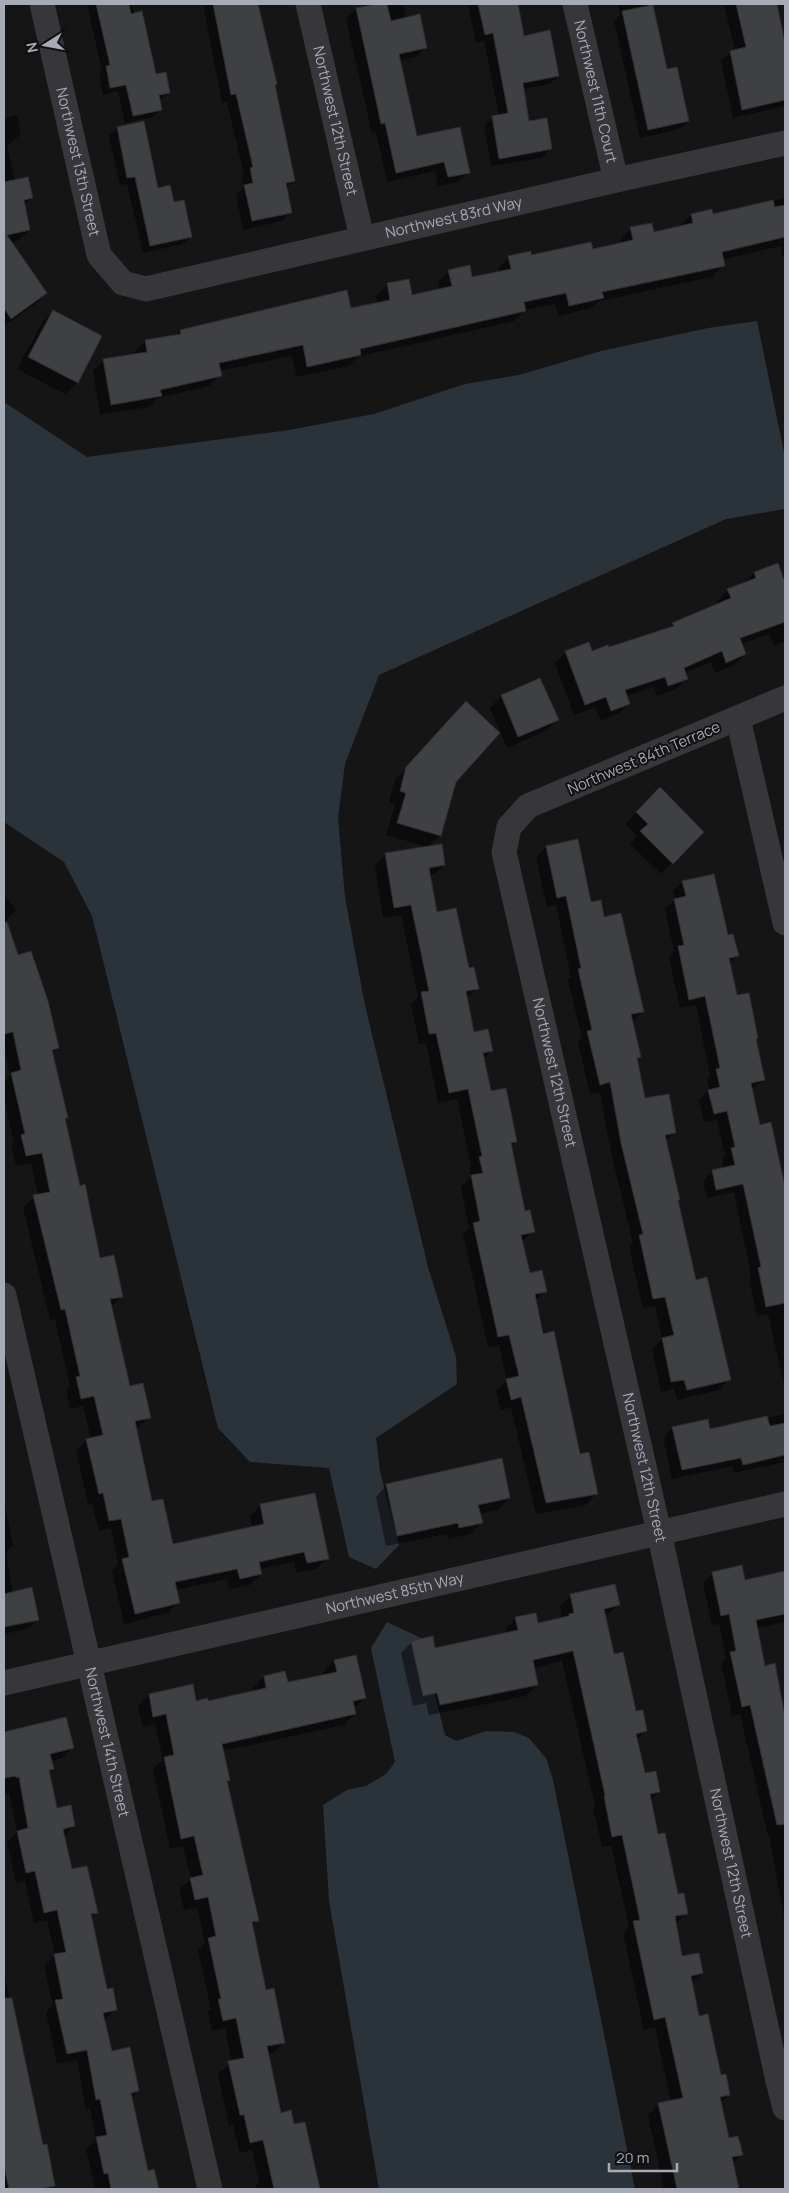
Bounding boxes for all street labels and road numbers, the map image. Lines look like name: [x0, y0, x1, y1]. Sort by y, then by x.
street label: Northwest 11th Court: [569, 18, 623, 165]
street label: Northwest 12th Street: [308, 44, 363, 198]
street label: Northwest 13th Street: [51, 85, 106, 239]
street label: Northwest 83rd Way: [383, 191, 524, 243]
street label: Northwest 84th Terrace: [564, 716, 724, 799]
street label: Northwest 12th Street: [528, 996, 582, 1150]
street label: Northwest 12th Street: [618, 1391, 672, 1544]
street label: Northwest 85th Way: [324, 1567, 466, 1619]
street label: Northwest 14th Street: [80, 1665, 135, 1819]
street label: Northwest 12th Street: [705, 1786, 758, 1940]

